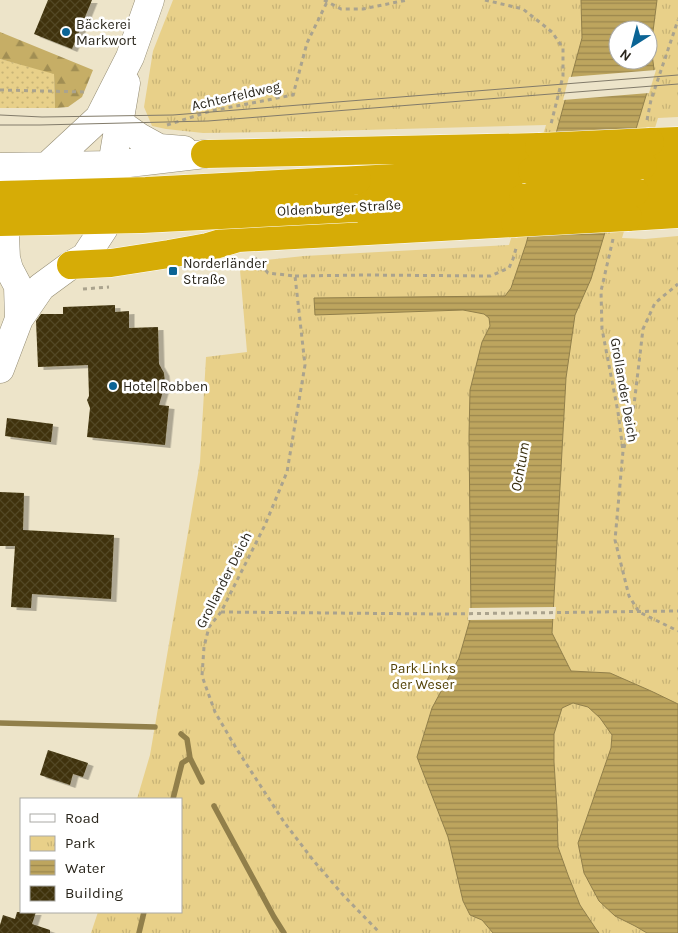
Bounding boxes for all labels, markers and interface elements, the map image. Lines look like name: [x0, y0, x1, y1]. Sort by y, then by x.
place label: Bäckerei Markwort: [76, 16, 137, 49]
north arrow: [608, 20, 658, 70]
marker: Bäckerei Markwort: [60, 26, 72, 38]
text: N: [617, 45, 635, 65]
street label: Achterfeldweg: [190, 77, 282, 114]
street label: Oldenburger Straße: [277, 196, 401, 220]
place label: Norderländer Straße: [183, 255, 267, 288]
marker: Norderländer Straße: [167, 265, 179, 277]
street label: Grollander Deich: [606, 336, 642, 444]
place label: Hotel Robben: [123, 378, 208, 395]
marker: Hotel Robben: [107, 380, 119, 392]
water label: Ochtum: [507, 441, 533, 493]
street label: Grollander Deich: [192, 529, 256, 631]
park label: Park Links der Weser: [390, 660, 456, 693]
legend: [20, 798, 182, 913]
text: Road: [65, 809, 100, 827]
text: Park: [65, 834, 95, 852]
text: Water: [65, 859, 106, 877]
text: Building: [65, 884, 123, 902]

